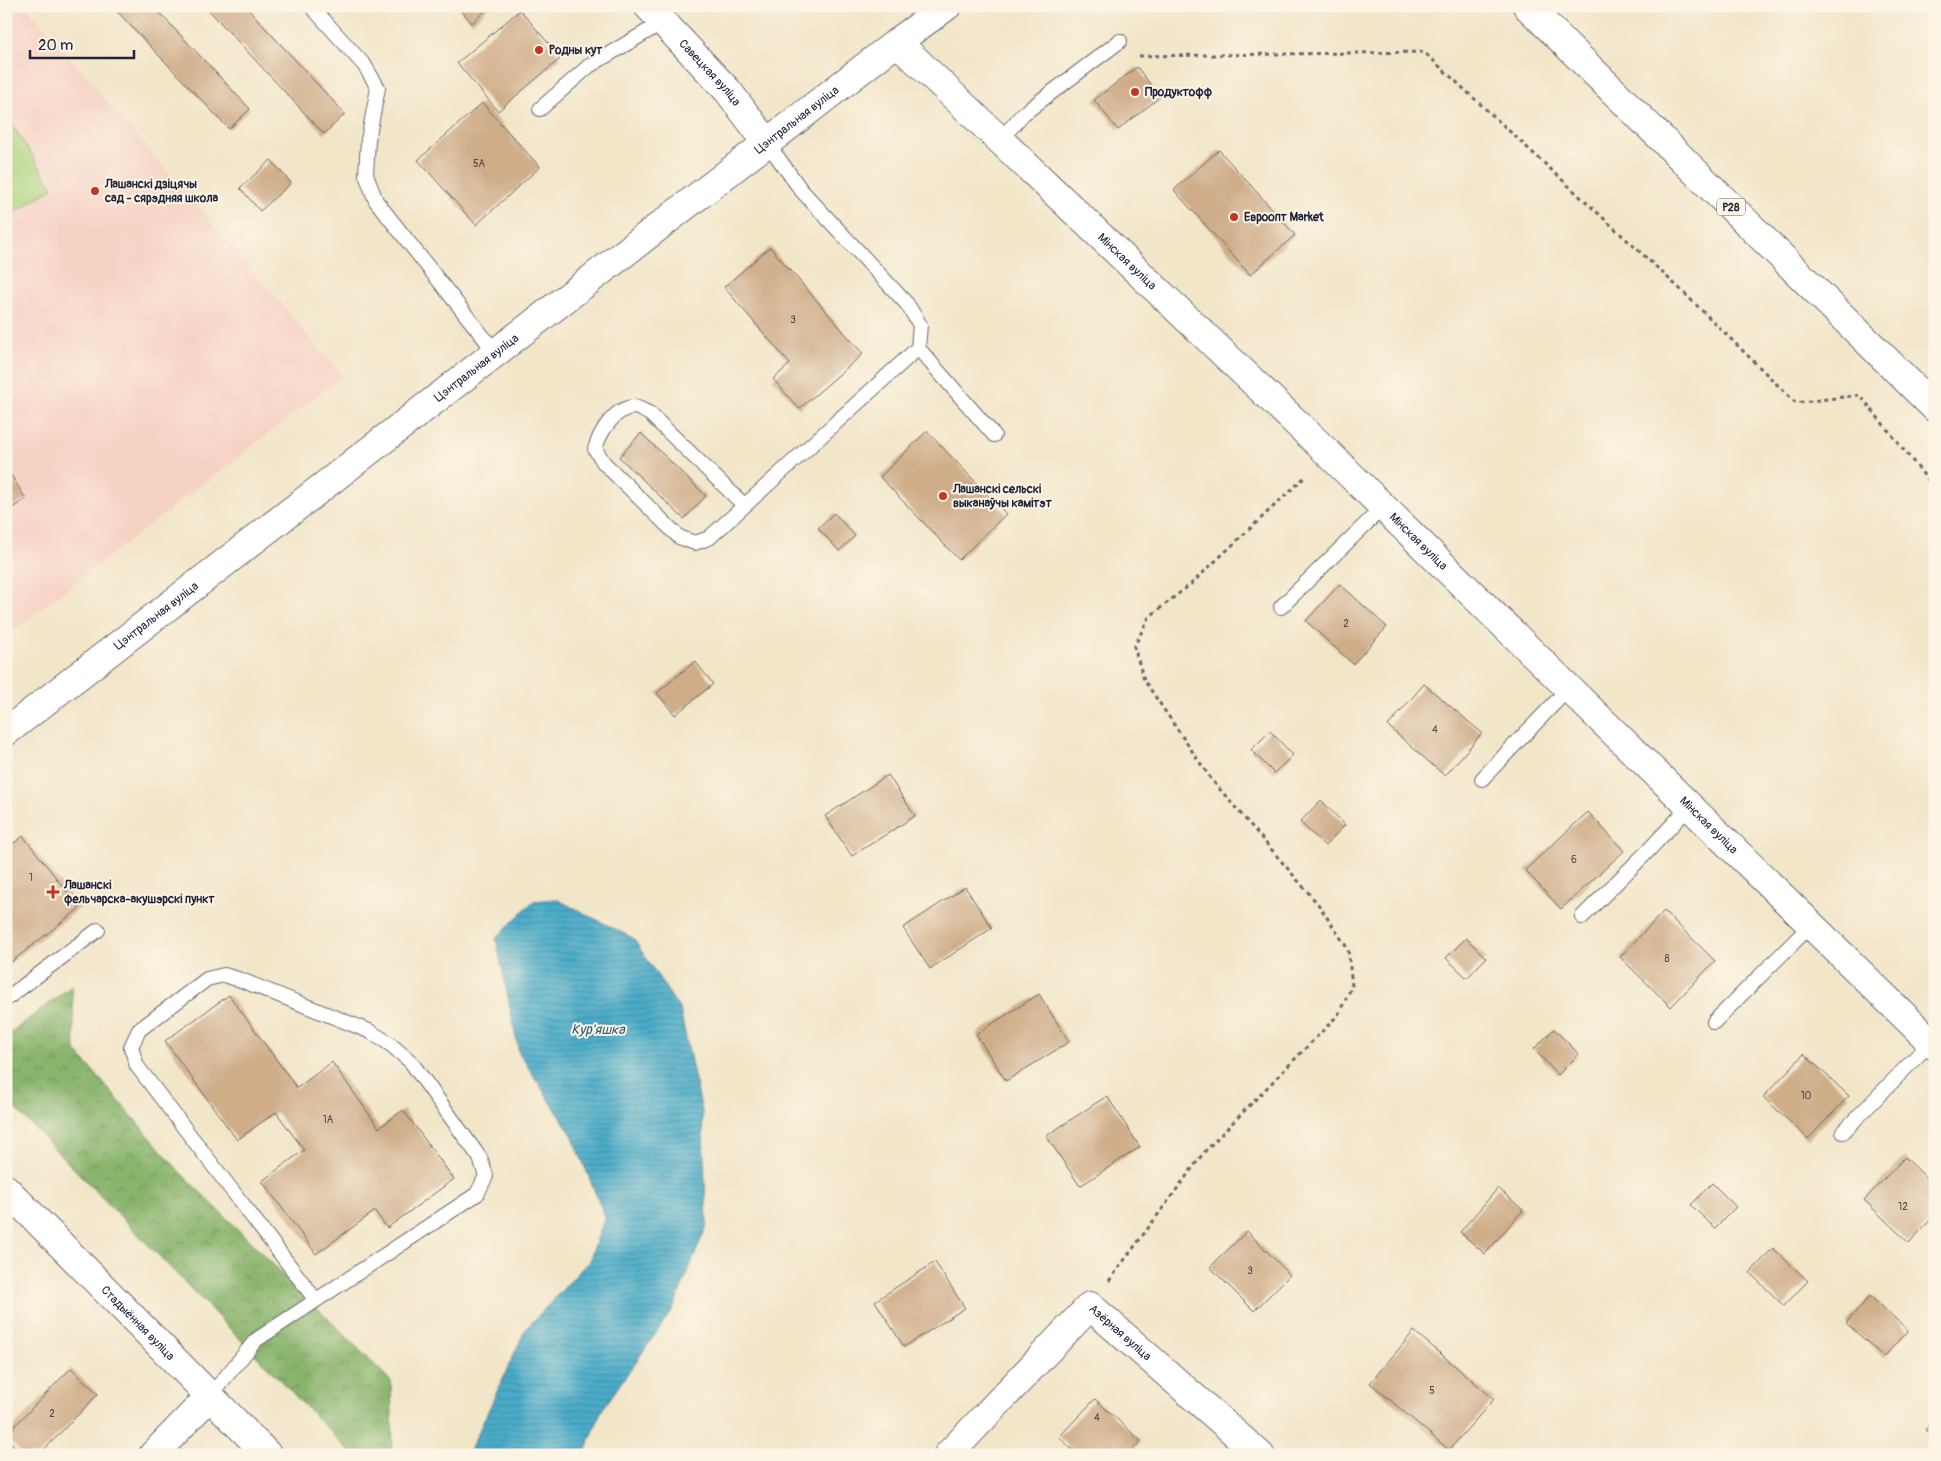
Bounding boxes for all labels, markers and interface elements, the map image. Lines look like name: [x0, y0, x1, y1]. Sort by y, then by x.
scale bar: [30, 28, 134, 60]
text: 20 m: [38, 36, 73, 55]
street label: Савецкая вуліца: [676, 36, 744, 109]
place label: Родны кут: [549, 43, 603, 58]
marker: Родны кут: [533, 44, 545, 56]
street label: Цэнтральная вуліца: [752, 82, 842, 157]
place label: Продуктофф: [1145, 85, 1213, 100]
marker: Продуктофф: [1129, 86, 1141, 98]
house number: 5А: [473, 158, 485, 170]
place label: Лашанскі дзіцячы сад - сярэдняя школа: [104, 177, 219, 206]
marker: Лашанскі дзіцячы сад - сярэдняя школа: [89, 185, 101, 197]
road number: Р28: [1717, 198, 1745, 216]
place label: Евроопт Market: [1244, 210, 1325, 225]
marker: Евроопт Market: [1228, 211, 1240, 223]
street label: Мінская вуліца: [1095, 230, 1160, 293]
house number: 3: [790, 314, 796, 326]
street label: Цэнтральная вуліца: [431, 330, 522, 405]
place label: Лашанскі сельскі выканаўчы камітэт: [952, 482, 1053, 511]
marker: Лашанскі сельскі выканаўчы камітэт: [937, 490, 949, 502]
street label: Мінская вуліца: [1386, 510, 1451, 573]
street label: Цэнтральная вуліца: [111, 578, 202, 653]
house number: 2: [1343, 618, 1349, 630]
house number: 4: [1432, 724, 1438, 736]
street label: Мінская вуліца: [1677, 793, 1741, 857]
house number: 6: [1571, 854, 1577, 866]
house number: 1: [29, 872, 33, 884]
place label: Лашанскі фельчарска-акушэрскі пункт: [63, 878, 215, 907]
marker: Лашанскі фельчарска-акушэрскі пункт: [46, 885, 60, 899]
house number: 8: [1664, 953, 1670, 965]
water label: Кур'яшка: [571, 1021, 626, 1038]
house number: 10: [1801, 1090, 1812, 1102]
house number: 1А: [323, 1114, 334, 1126]
house number: 12: [1898, 1201, 1908, 1213]
house number: 3: [1247, 1265, 1253, 1277]
street label: Стадыённая вуліца: [98, 1282, 178, 1364]
street label: Азёрная вуліца: [1086, 1301, 1155, 1364]
house number: 5: [1429, 1385, 1435, 1397]
house number: 2: [49, 1408, 55, 1420]
house number: 4: [1094, 1412, 1100, 1424]

